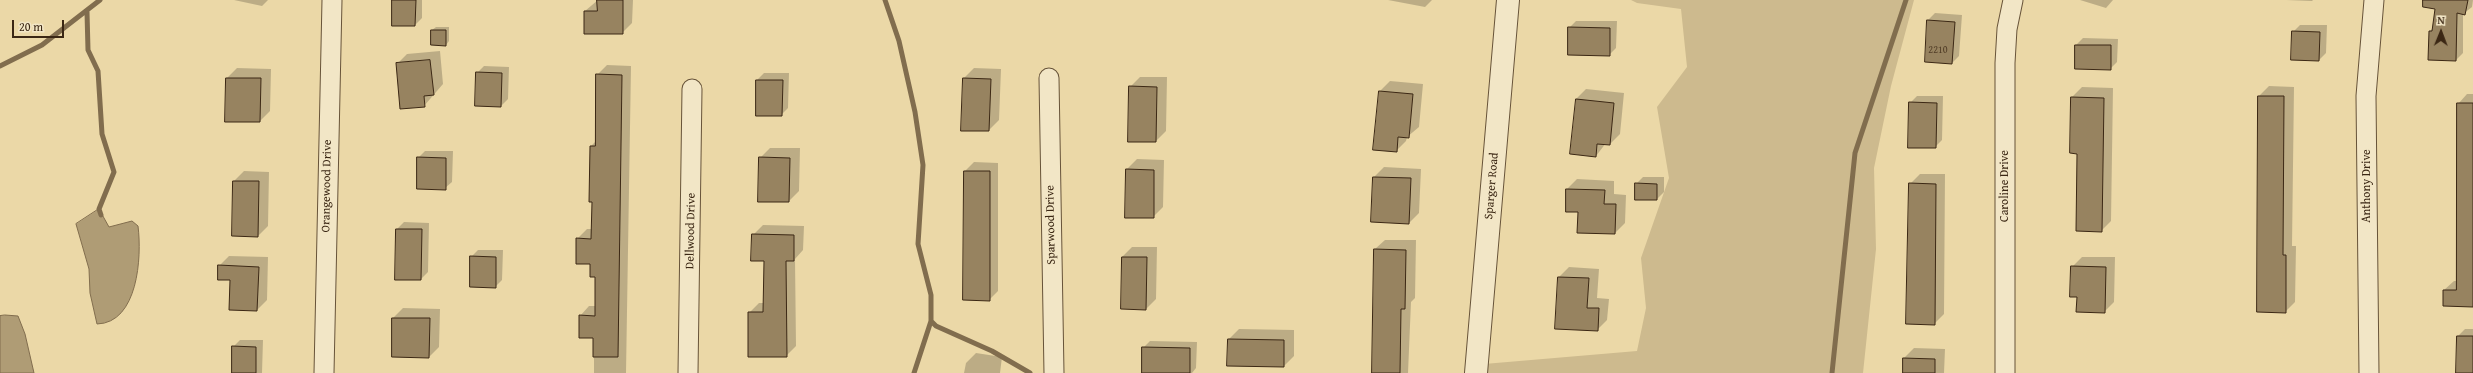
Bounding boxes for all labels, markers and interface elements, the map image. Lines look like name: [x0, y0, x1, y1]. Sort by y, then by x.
scale bar: [14, 12, 66, 38]
north arrow: [2421, 12, 2461, 52]
text: N: [2437, 12, 2445, 28]
text: 20 m: [19, 18, 43, 35]
house number: 2210: [1928, 44, 1948, 56]
street label: Orangewood Drive: [319, 140, 335, 232]
street label: Anthony Drive: [2360, 149, 2374, 223]
street label: Caroline Drive: [1998, 150, 2012, 222]
street label: Sparger Road: [1482, 152, 1502, 220]
street label: Sparwood Drive: [1043, 185, 1059, 265]
street label: Dellwood Drive: [683, 193, 699, 269]

